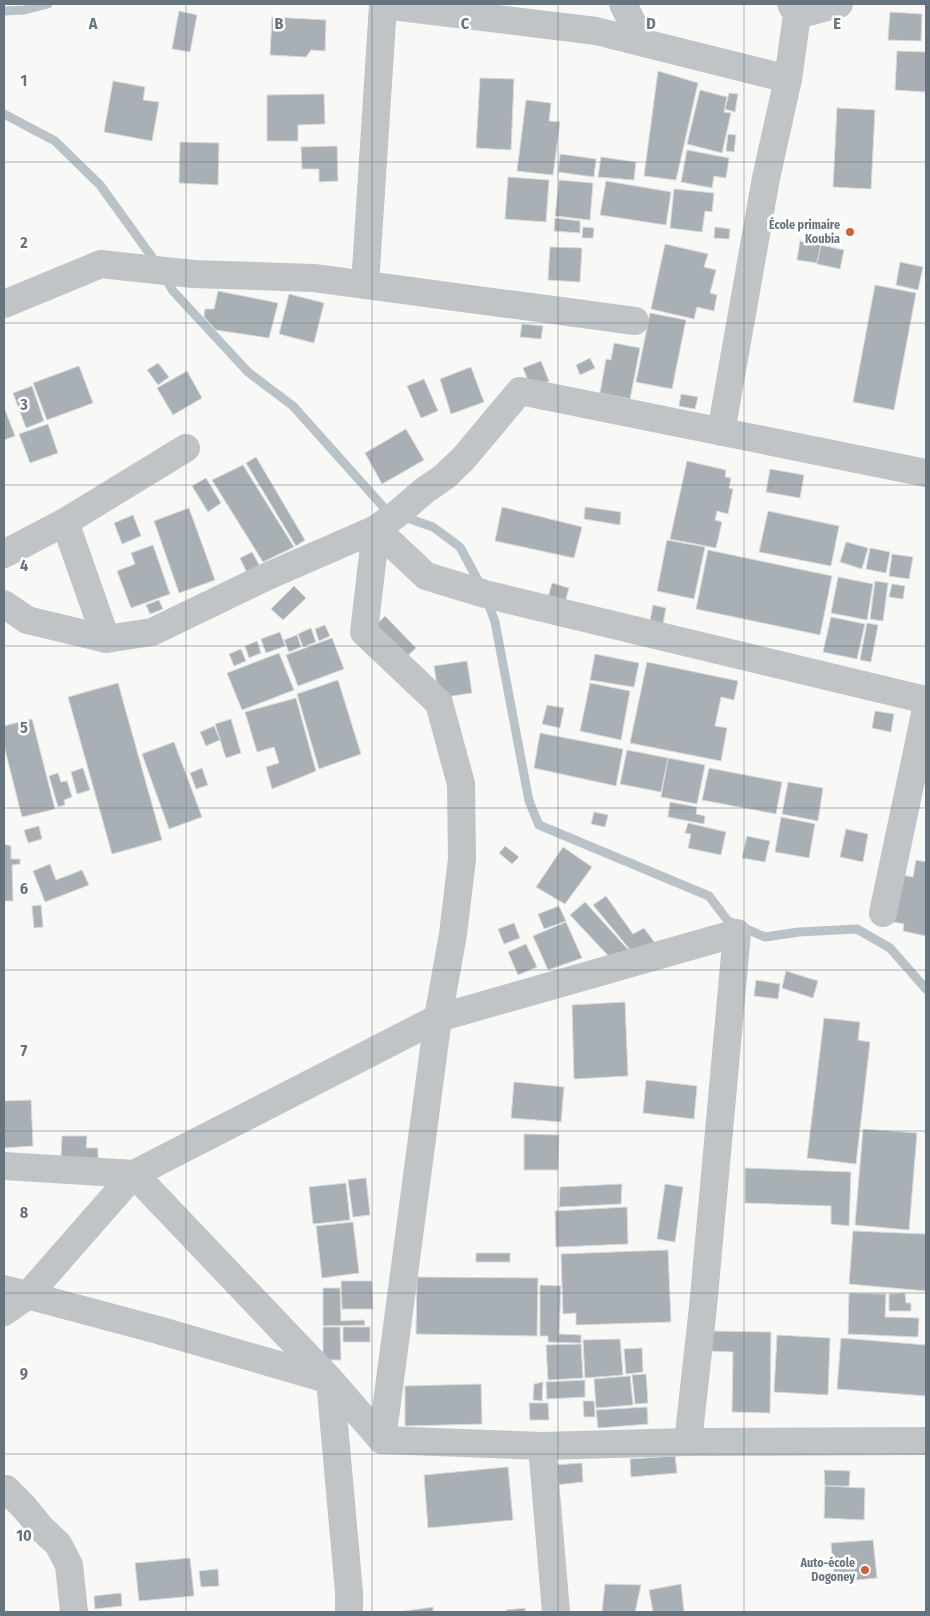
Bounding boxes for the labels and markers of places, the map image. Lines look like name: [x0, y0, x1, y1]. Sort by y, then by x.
place label: École primaire Koubia: [769, 216, 840, 246]
marker: École primaire Koubia: [844, 226, 856, 238]
place label: Auto-école Dogoney: [800, 1556, 855, 1584]
marker: Auto-école Dogoney: [859, 1564, 871, 1576]

